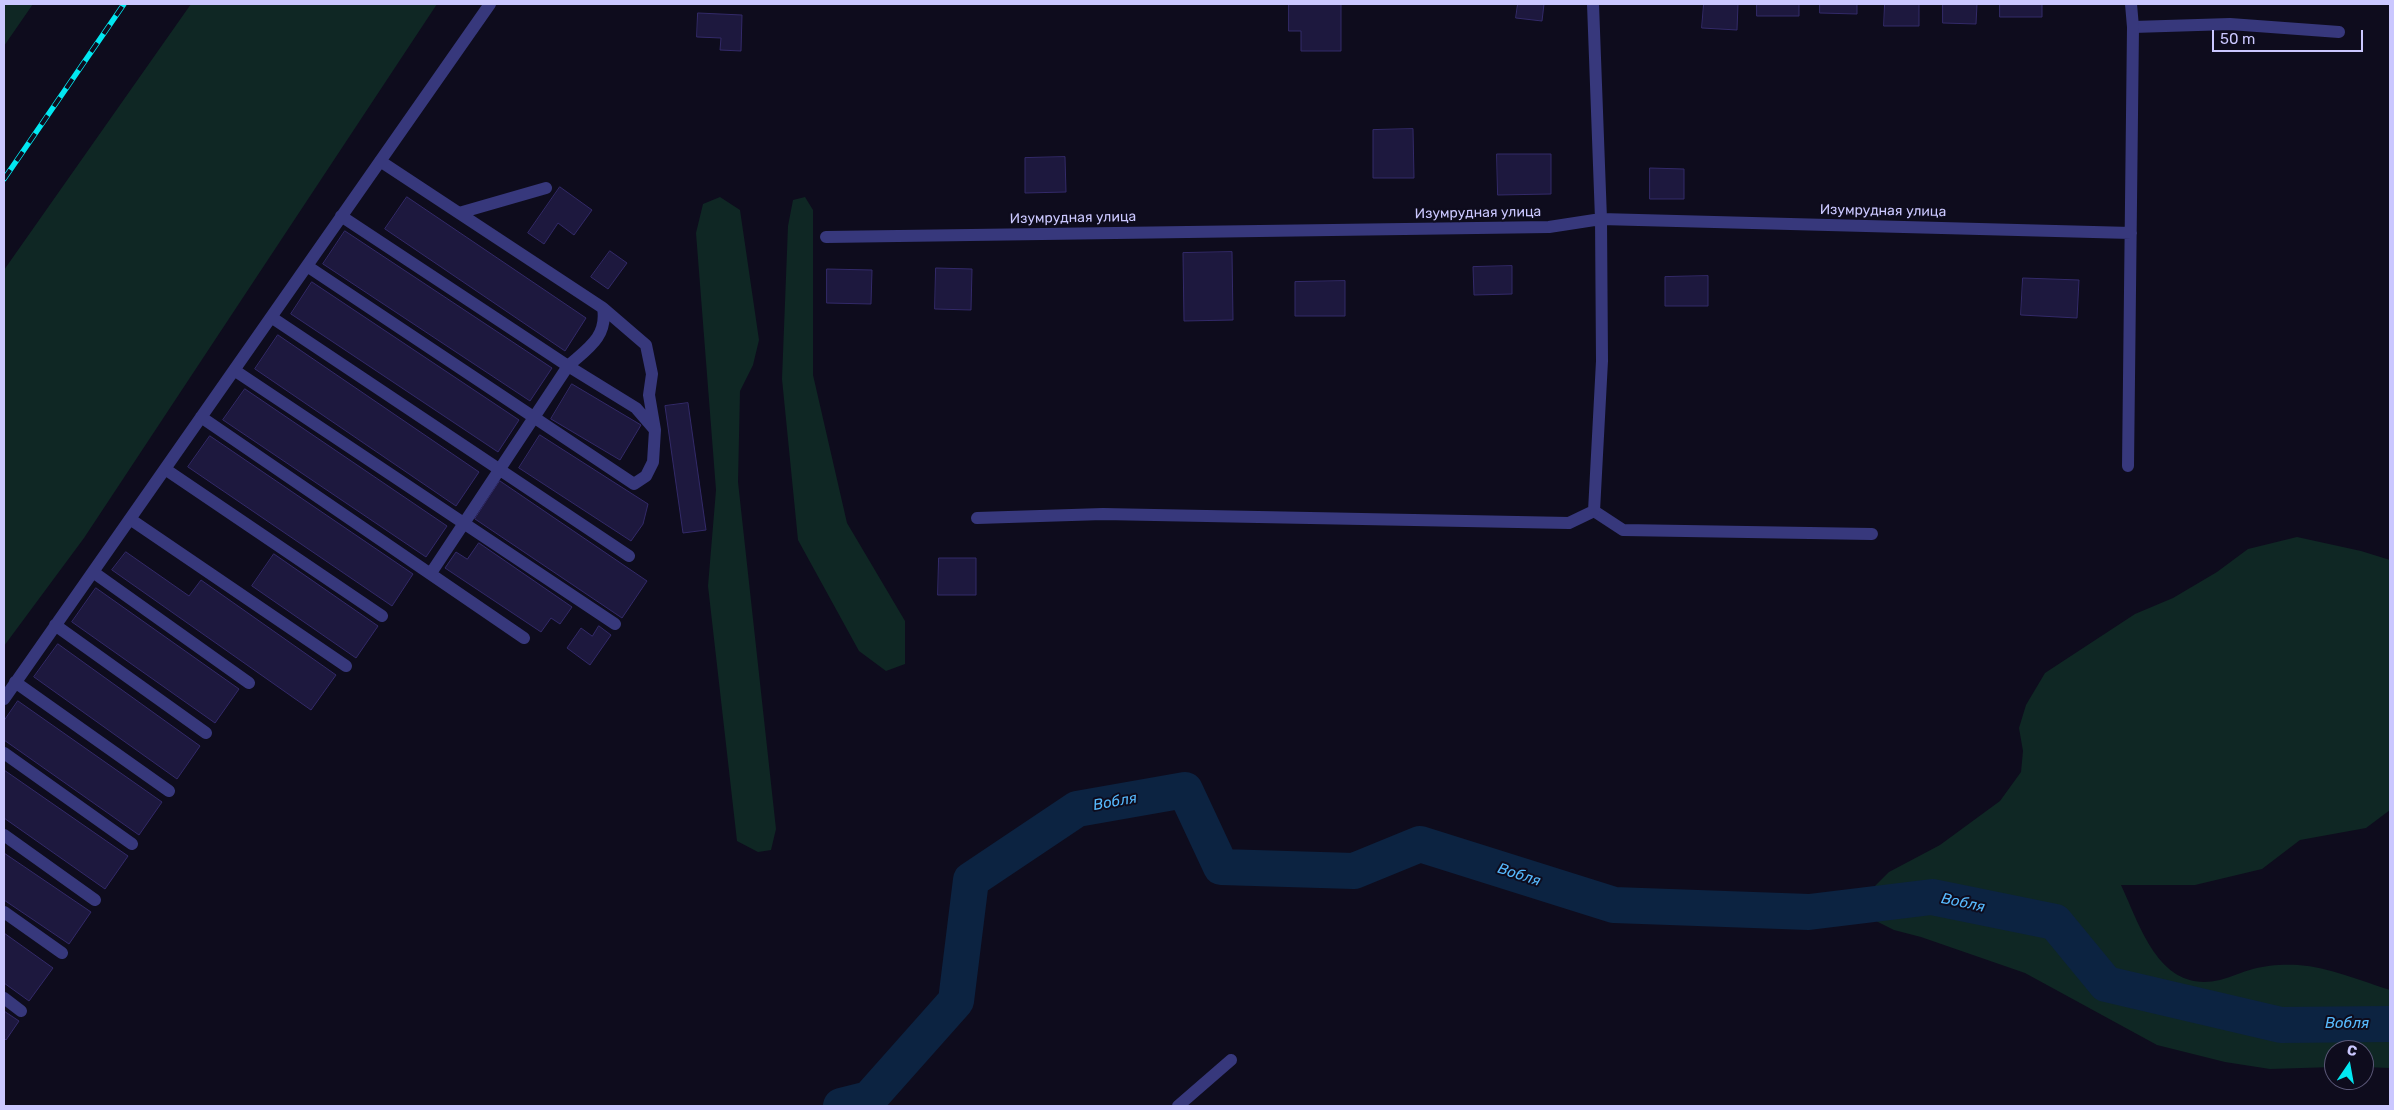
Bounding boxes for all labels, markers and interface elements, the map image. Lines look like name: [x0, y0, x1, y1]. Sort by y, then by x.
scale bar: [2214, 20, 2365, 52]
text: 50 m: [2220, 30, 2255, 48]
street label: Изумрудная улица: [1820, 201, 1946, 221]
street label: Изумрудная улица: [1415, 203, 1541, 223]
street label: Изумрудная улица: [1010, 208, 1136, 228]
water label: Вобля: [1092, 789, 1138, 815]
water label: Вобля: [1495, 860, 1543, 890]
water label: Вобля: [1940, 890, 1986, 916]
water label: Вобля: [2325, 1015, 2369, 1033]
north arrow: [2324, 1040, 2374, 1090]
text: С: [2345, 1041, 2359, 1060]

